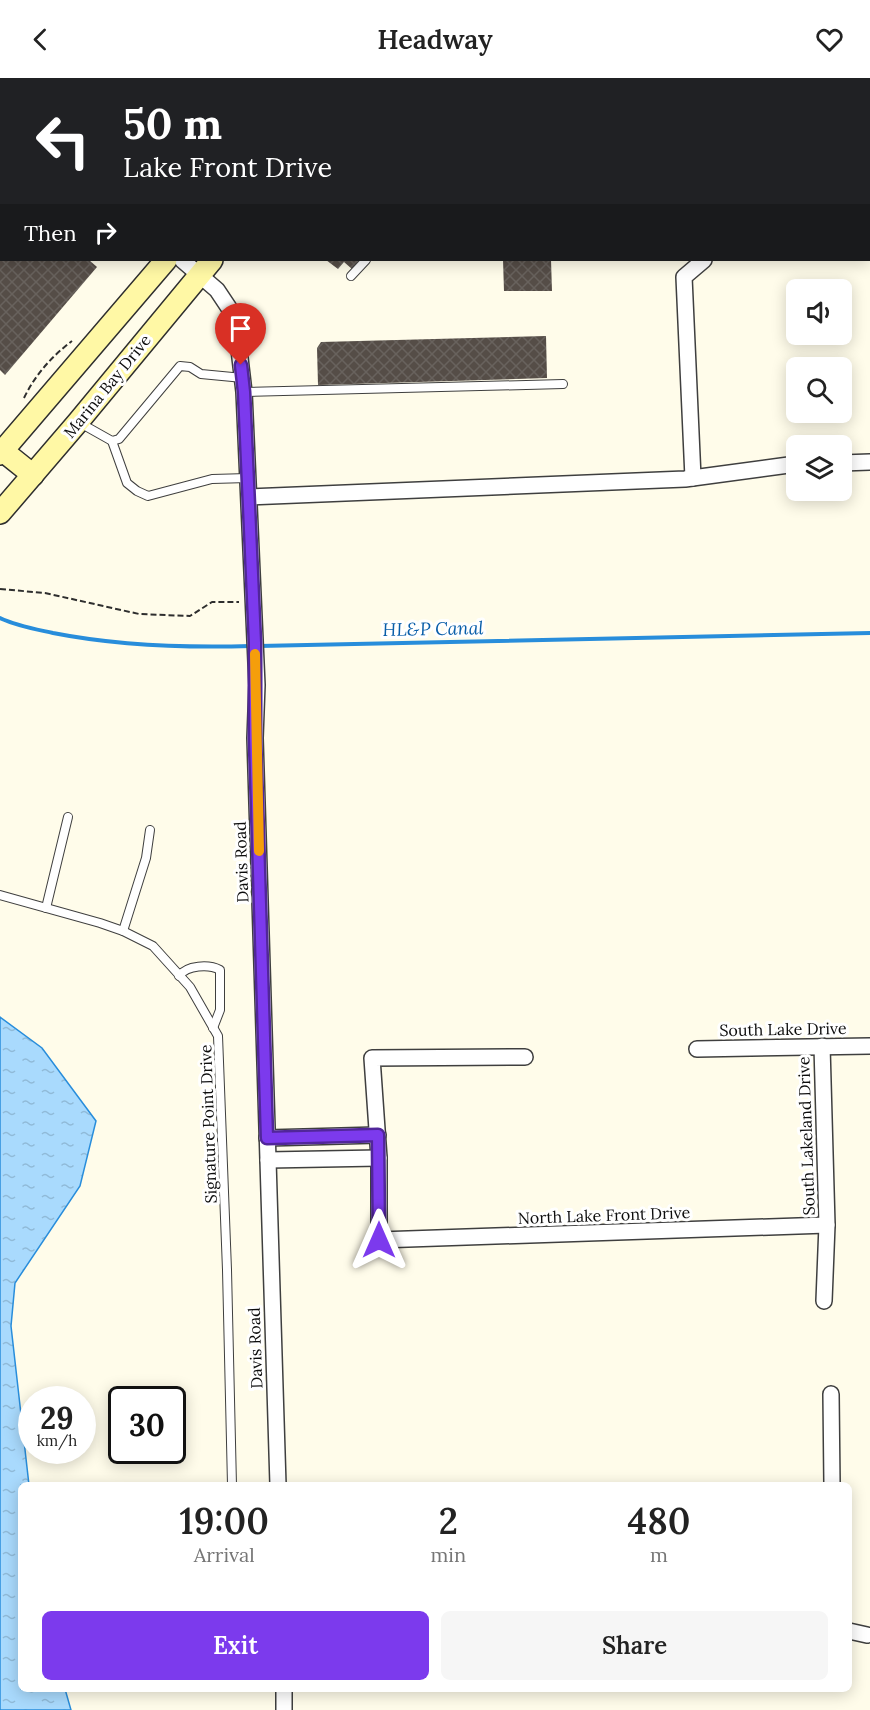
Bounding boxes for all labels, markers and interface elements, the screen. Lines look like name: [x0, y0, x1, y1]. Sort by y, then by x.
text: Headway: [377, 22, 493, 56]
icon: back: [24, 23, 57, 56]
icon: heart: [813, 23, 846, 56]
text: 50 m: [123, 97, 222, 151]
icon: left: [24, 102, 102, 180]
text: Lake Front Drive: [123, 150, 332, 184]
icon: right: [89, 216, 122, 249]
text: Then: [24, 219, 77, 247]
map controls: [786, 279, 852, 501]
button: sound: [786, 279, 852, 345]
pin: [215, 303, 266, 365]
icon: arrive: [224, 312, 257, 345]
street label: Marina Bay Drive: [59, 330, 155, 442]
button: search: [786, 357, 852, 423]
button: layers: [786, 435, 852, 501]
water label: HL&P Canal: [382, 616, 484, 641]
street label: Davis Road: [230, 821, 252, 903]
street label: South Lake Drive: [719, 1018, 847, 1040]
street label: Signature Point Drive: [195, 1044, 221, 1204]
street label: South Lakeland Drive: [793, 1056, 819, 1216]
street label: North Lake Front Drive: [518, 1202, 691, 1228]
position arrow: [347, 1208, 411, 1272]
street label: Davis Road: [244, 1307, 266, 1389]
speed limit sign: 30: [108, 1386, 186, 1464]
text: 29: [40, 1399, 74, 1437]
text: km/h: [37, 1431, 77, 1450]
text: 19:00: [180, 1498, 269, 1544]
text: 2: [439, 1498, 458, 1544]
text: 480: [628, 1498, 690, 1544]
text: Arrival: [194, 1542, 255, 1567]
text: min: [430, 1542, 466, 1567]
text: m: [650, 1542, 668, 1567]
button: Exit: [42, 1611, 429, 1680]
button: Share: [441, 1611, 828, 1680]

